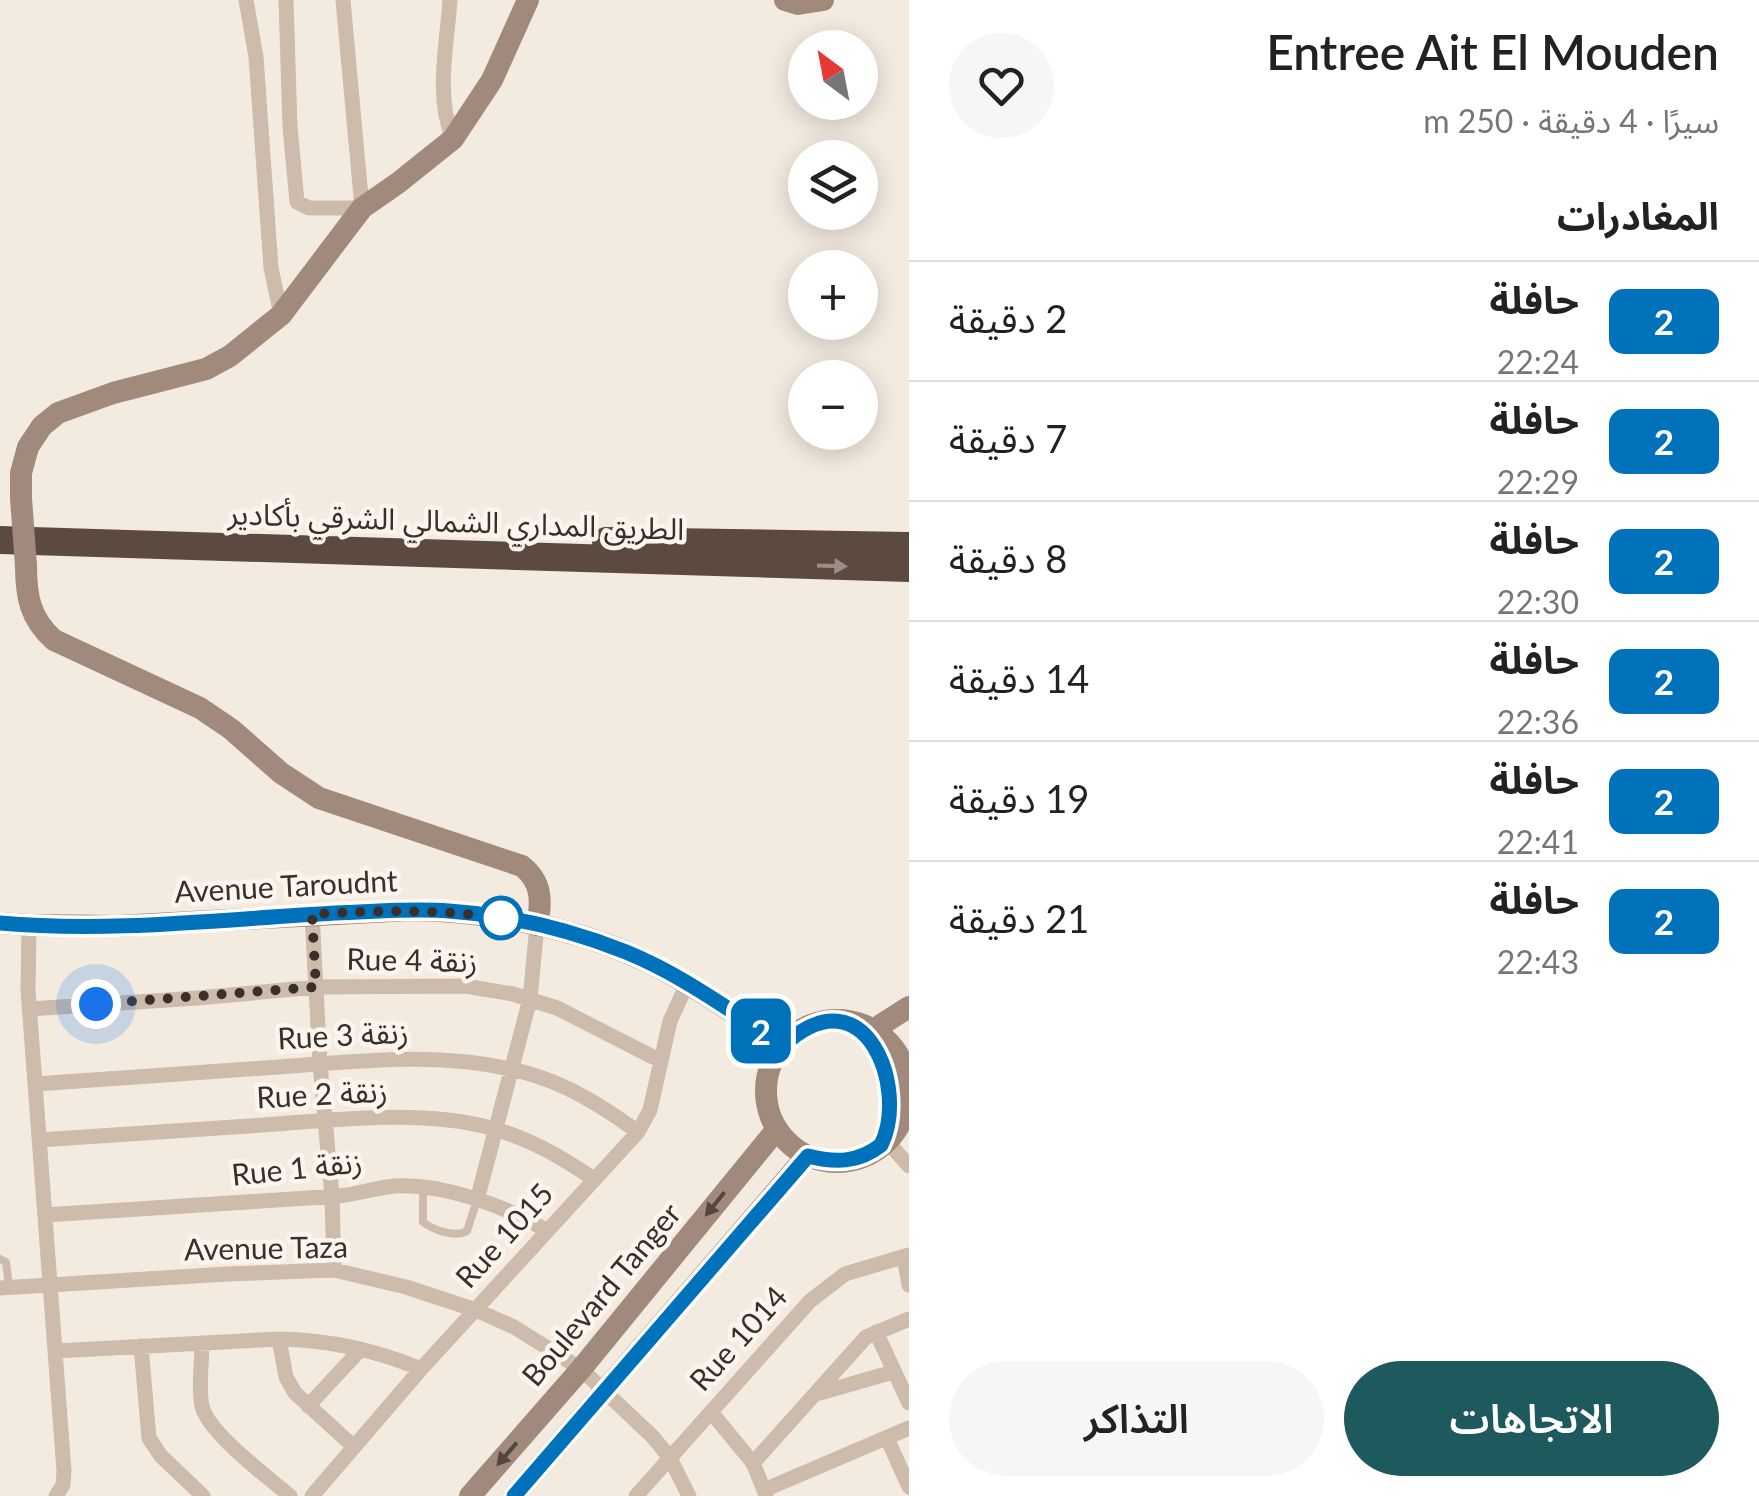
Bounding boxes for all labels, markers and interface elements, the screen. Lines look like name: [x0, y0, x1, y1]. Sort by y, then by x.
text: Entree Ait El Mouden: [1266, 23, 1719, 80]
north arrow: [788, 30, 878, 120]
map controls: [788, 30, 878, 450]
button: heart: [949, 33, 1054, 138]
text: سيرًا · 4 دقيقة · 250 m: [1423, 101, 1719, 140]
button: layers: [788, 140, 878, 230]
text: المغادرات: [1557, 192, 1719, 238]
button: +: [788, 250, 878, 340]
text: حافلة: [1490, 276, 1579, 322]
text: 2 دقيقة: [949, 295, 1067, 341]
text: 2: [1654, 300, 1674, 342]
text: 22:24: [1497, 342, 1579, 381]
button: −: [788, 360, 878, 450]
text: حافلة: [1490, 396, 1579, 442]
text: 7 دقيقة: [949, 415, 1067, 461]
text: 2: [1654, 420, 1674, 462]
text: 22:29: [1497, 462, 1579, 501]
street label: الطريق المداري الشمالي الشرقي بأكادير: [226, 494, 685, 553]
text: حافلة: [1490, 516, 1579, 562]
text: 8 دقيقة: [949, 535, 1067, 581]
text: 2: [1654, 540, 1674, 582]
one-way arrow: [817, 559, 849, 575]
text: 22:30: [1497, 582, 1579, 621]
text: حافلة: [1490, 636, 1579, 682]
text: 14 دقيقة: [949, 655, 1089, 701]
text: 2: [1654, 660, 1674, 702]
text: 22:36: [1497, 702, 1579, 741]
text: حافلة: [1490, 756, 1579, 802]
text: 19 دقيقة: [949, 775, 1089, 821]
text: 2: [1654, 780, 1674, 822]
text: 22:41: [1497, 822, 1579, 861]
street label: Avenue Taroudnt: [173, 861, 399, 909]
text: حافلة: [1490, 876, 1579, 922]
text: 21 دقيقة: [949, 895, 1089, 941]
unlabelled marker: [480, 897, 522, 939]
text: 2: [1654, 900, 1674, 942]
street label: Rue 4 زنقة: [346, 940, 478, 979]
text: 22:43: [1497, 942, 1579, 981]
your location: [71, 979, 121, 1029]
line badge: 2: [728, 998, 794, 1064]
text: 2: [751, 1010, 771, 1052]
street label: Rue 3 زنقة: [276, 1013, 409, 1056]
street label: Rue 2 زنقة: [255, 1072, 388, 1115]
street label: Rue 1 زنقة: [230, 1142, 364, 1193]
street label: Rue 1015: [447, 1175, 560, 1294]
one-way arrow: [705, 1192, 726, 1217]
street label: Boulevard Tanger: [514, 1195, 687, 1392]
street label: Avenue Taza: [184, 1228, 348, 1266]
street label: Rue 1014: [681, 1278, 794, 1397]
button: التذاكر: [949, 1361, 1324, 1476]
button: الاتجاهات: [1344, 1361, 1719, 1476]
one-way arrow: [496, 1441, 518, 1466]

